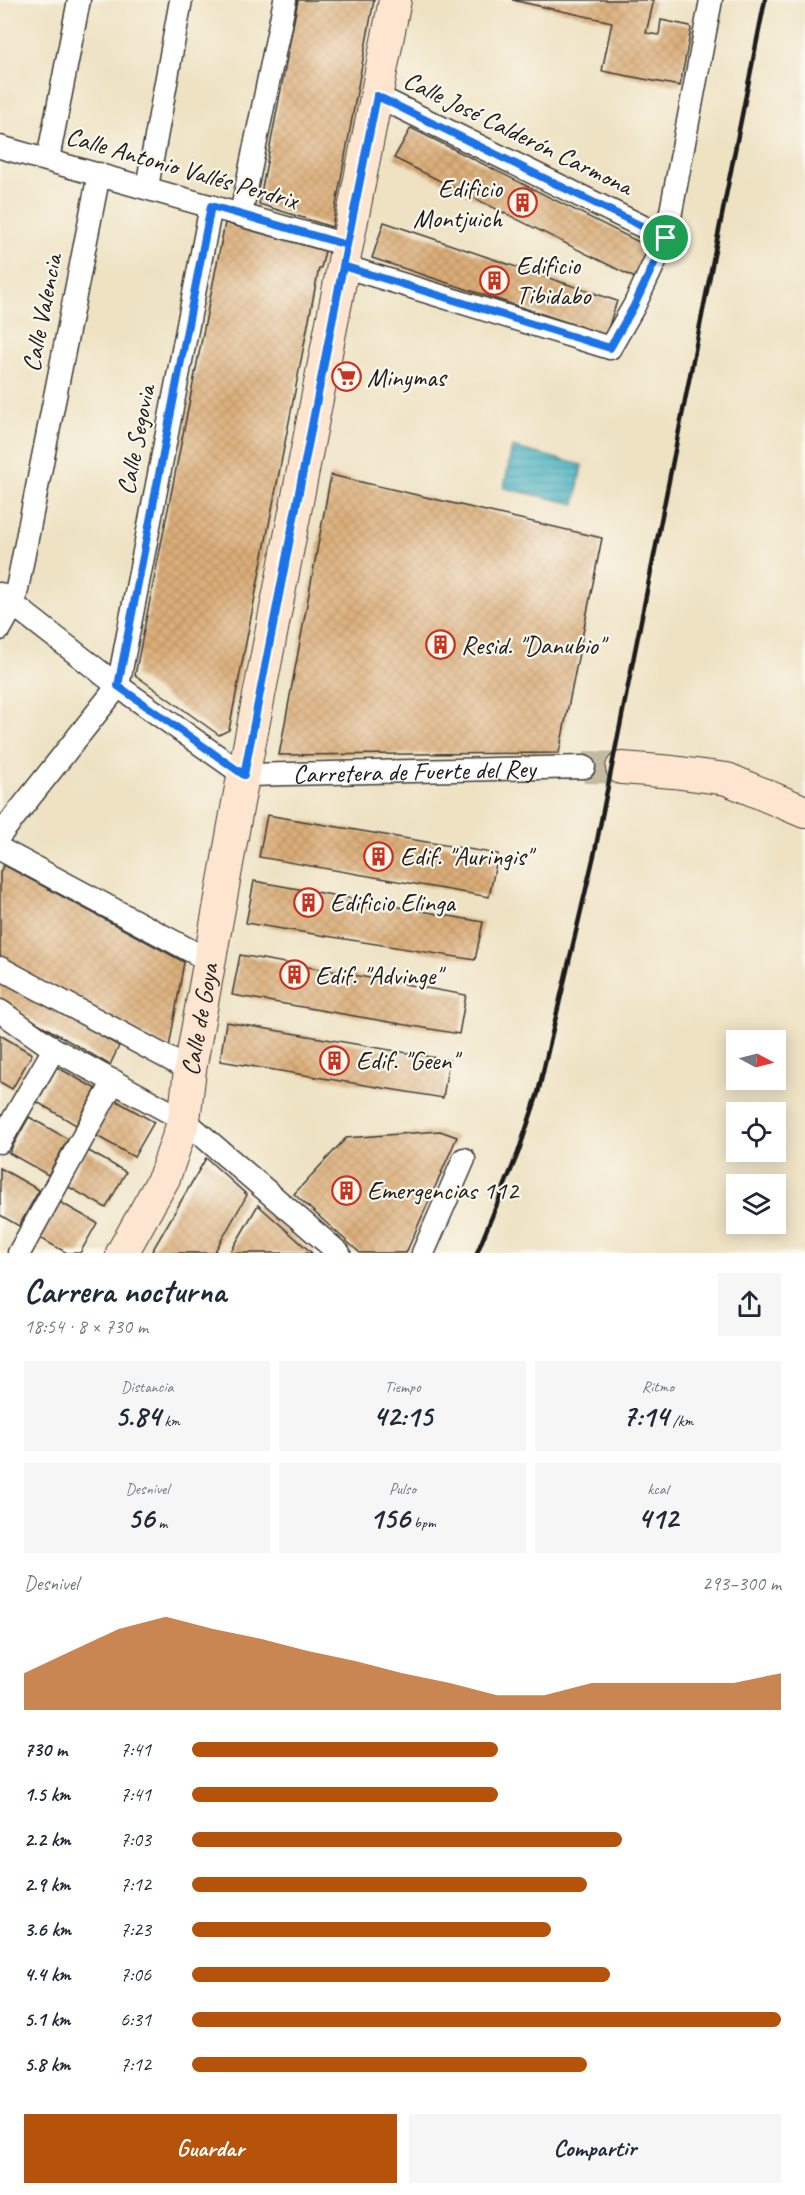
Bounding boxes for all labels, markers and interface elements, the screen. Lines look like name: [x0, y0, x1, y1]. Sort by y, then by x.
street label: Calle José Calderón Carmona: [398, 63, 640, 204]
street label: Calle Antonio Vallés Perdrix: [62, 119, 304, 217]
place label: Edificio Montjuich: [413, 172, 504, 235]
building icon: Edificio Montjuich: [507, 187, 539, 219]
pin: [640, 212, 691, 263]
icon: arrive: [649, 221, 682, 254]
street label: Calle Valencia: [14, 249, 70, 374]
place label: Edificio Tibidabo: [516, 249, 592, 312]
building icon: Edificio Tibidabo: [479, 264, 511, 296]
supermarket icon: Minymas: [330, 361, 362, 393]
place label: Minymas: [367, 361, 447, 394]
street label: Calle Segovia: [109, 380, 163, 498]
building icon: Resid. "Danubio": [424, 629, 456, 661]
place label: Resid. "Danubio": [461, 629, 609, 662]
street label: Carretera de Fuerte del Rey: [292, 752, 538, 790]
building icon: Edif. "Auringis": [363, 840, 395, 872]
place label: Edif. "Auringis": [400, 840, 536, 873]
building icon: Edificio Elinga: [293, 886, 325, 918]
place label: Edificio Elinga: [330, 886, 456, 919]
street label: Calle de Goya: [173, 959, 226, 1078]
building icon: Edif. "Advinge": [278, 959, 310, 991]
place label: Edif. "Advinge": [315, 959, 446, 992]
north arrow: [726, 1030, 786, 1090]
map controls: [726, 1030, 786, 1234]
building icon: Edif. "Geen": [319, 1044, 351, 1076]
place label: Edif. "Geen": [356, 1044, 462, 1077]
button: locate: [726, 1102, 786, 1162]
building icon: Emergencias 112: [330, 1174, 362, 1206]
place label: Emergencias 112: [367, 1174, 520, 1207]
button: layers: [726, 1174, 786, 1234]
text: Carrera nocturna: [24, 1270, 226, 1312]
button: share: [718, 1273, 781, 1336]
text: 18:54 · 8 × 730 m: [24, 1314, 148, 1339]
text: Distancia: [121, 1377, 173, 1397]
text: Tiempo: [384, 1377, 421, 1397]
text: Ritmo: [642, 1377, 674, 1397]
text: 5.84: [114, 1397, 160, 1435]
text: 42:15: [373, 1397, 432, 1435]
text: 7:14: [622, 1397, 669, 1435]
text: km: [160, 1411, 180, 1431]
text: /km: [669, 1411, 693, 1431]
text: Desnivel: [125, 1479, 169, 1499]
text: Pulso: [389, 1479, 416, 1499]
text: kcal: [647, 1479, 668, 1499]
text: 56: [127, 1499, 154, 1537]
text: 156: [369, 1499, 410, 1537]
text: 412: [638, 1499, 678, 1537]
text: m: [154, 1513, 167, 1533]
text: bpm: [410, 1513, 436, 1533]
text: Desnivel: [24, 1571, 78, 1596]
text: 293–300 m: [702, 1571, 781, 1596]
text: 730 m: [24, 1737, 67, 1762]
text: 7:41: [120, 1737, 151, 1762]
text: 1.5 km: [24, 1782, 70, 1807]
text: 7:41: [120, 1782, 151, 1807]
text: 2.2 km: [24, 1827, 71, 1852]
text: 7:03: [120, 1827, 151, 1852]
text: 2.9 km: [24, 1872, 70, 1897]
text: 7:12: [120, 1872, 151, 1897]
text: 3.6 km: [24, 1917, 71, 1942]
text: 7:23: [120, 1917, 151, 1942]
text: 4.4 km: [24, 1962, 71, 1987]
text: 7:06: [120, 1962, 151, 1987]
text: 5.1 km: [24, 2007, 70, 2032]
text: 6:31: [120, 2007, 151, 2032]
text: 5.8 km: [24, 2052, 70, 2077]
text: 7:12: [120, 2052, 151, 2077]
button: Guardar: [24, 2114, 397, 2183]
button: Compartir: [409, 2114, 781, 2183]

